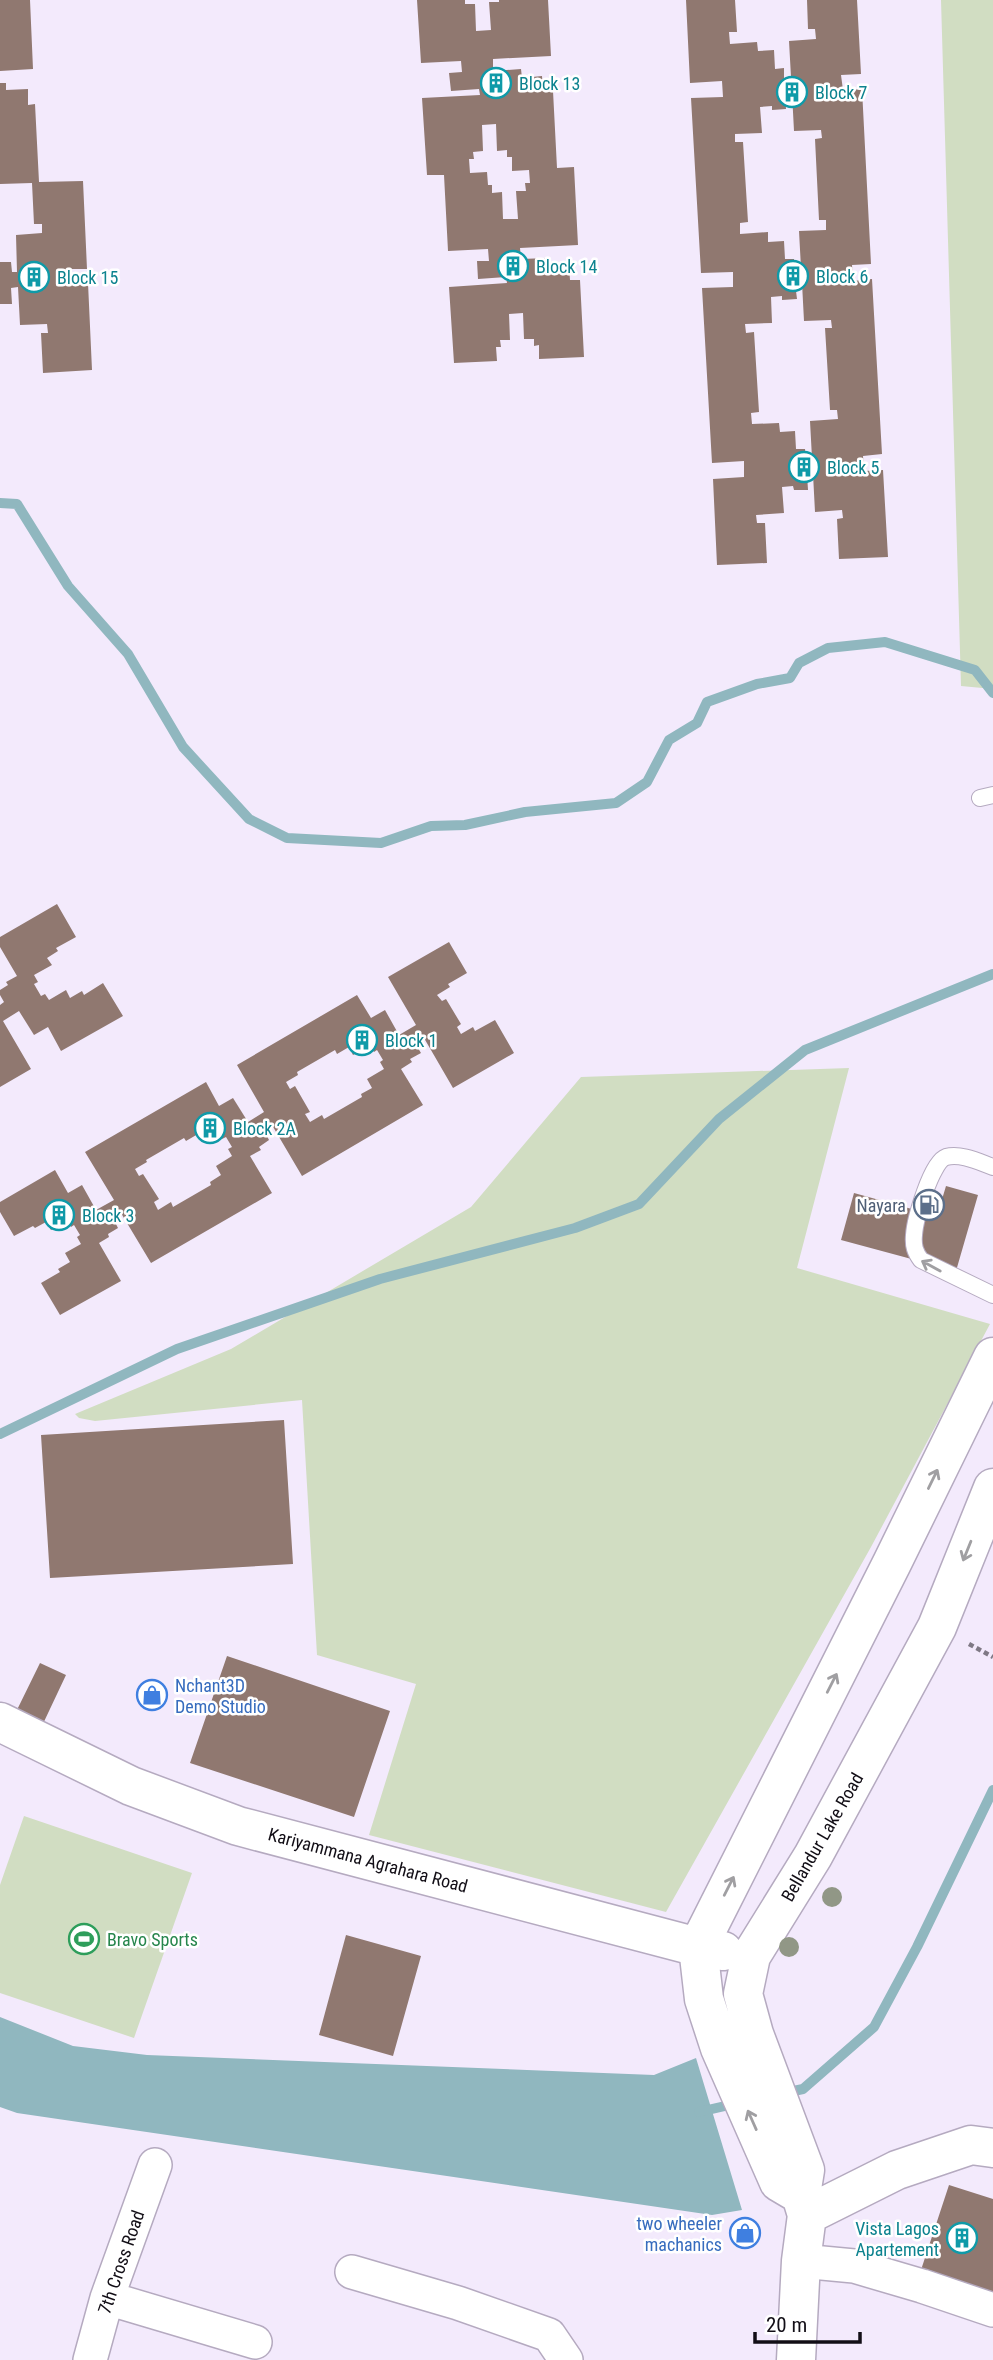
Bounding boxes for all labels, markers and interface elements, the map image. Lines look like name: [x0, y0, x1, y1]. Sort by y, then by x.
building icon: Block 13: [479, 66, 513, 100]
place label: Block 13: [519, 73, 580, 94]
building icon: Block 7: [775, 75, 809, 109]
place label: Block 7: [815, 82, 868, 103]
building icon: Block 14: [496, 249, 530, 283]
place label: Block 14: [536, 256, 597, 277]
building icon: Block 6: [776, 259, 810, 293]
building icon: Block 15: [17, 260, 51, 294]
place label: Block 6: [816, 266, 868, 287]
place label: Block 15: [57, 267, 118, 288]
building icon: Block 5: [787, 450, 821, 484]
place label: Block 5: [827, 457, 880, 478]
building icon: Block 1: [345, 1023, 379, 1057]
place label: Block 1: [385, 1030, 437, 1051]
building icon: Block 2A: [193, 1111, 227, 1145]
place label: Block 2A: [233, 1118, 296, 1139]
fuel station icon: Nayara: [912, 1188, 946, 1222]
place label: Nayara: [857, 1195, 906, 1216]
building icon: Block 3: [42, 1198, 76, 1232]
place label: Block 3: [82, 1205, 134, 1226]
one-way arrow: [922, 1259, 942, 1273]
one-way arrow: [927, 1469, 940, 1490]
one-way arrow: [960, 1540, 973, 1561]
one-way arrow: [825, 1673, 839, 1694]
place label: Nchant3D Demo Studio: [175, 1675, 266, 1717]
shop icon: Nchant3D Demo Studio: [135, 1678, 169, 1712]
street label: Bellandur Lake Road: [777, 1769, 867, 1905]
street label: Kariyammana Agrahara Road: [266, 1823, 470, 1897]
one-way arrow: [722, 1876, 736, 1897]
sports icon: Bravo Sports: [67, 1922, 101, 1956]
place label: Bravo Sports: [107, 1929, 198, 1950]
one-way arrow: [745, 2110, 758, 2131]
street label: 7th Cross Road: [93, 2207, 149, 2317]
place label: two wheeler machanics: [636, 2213, 723, 2255]
shop icon: two wheeler machanics: [728, 2216, 762, 2250]
place label: Vista Lagos Apartement: [855, 2218, 939, 2260]
building icon: Vista Lagos Apartement: [945, 2221, 979, 2255]
scale bar: [755, 2300, 860, 2344]
text: 20 m: [766, 2313, 807, 2337]

